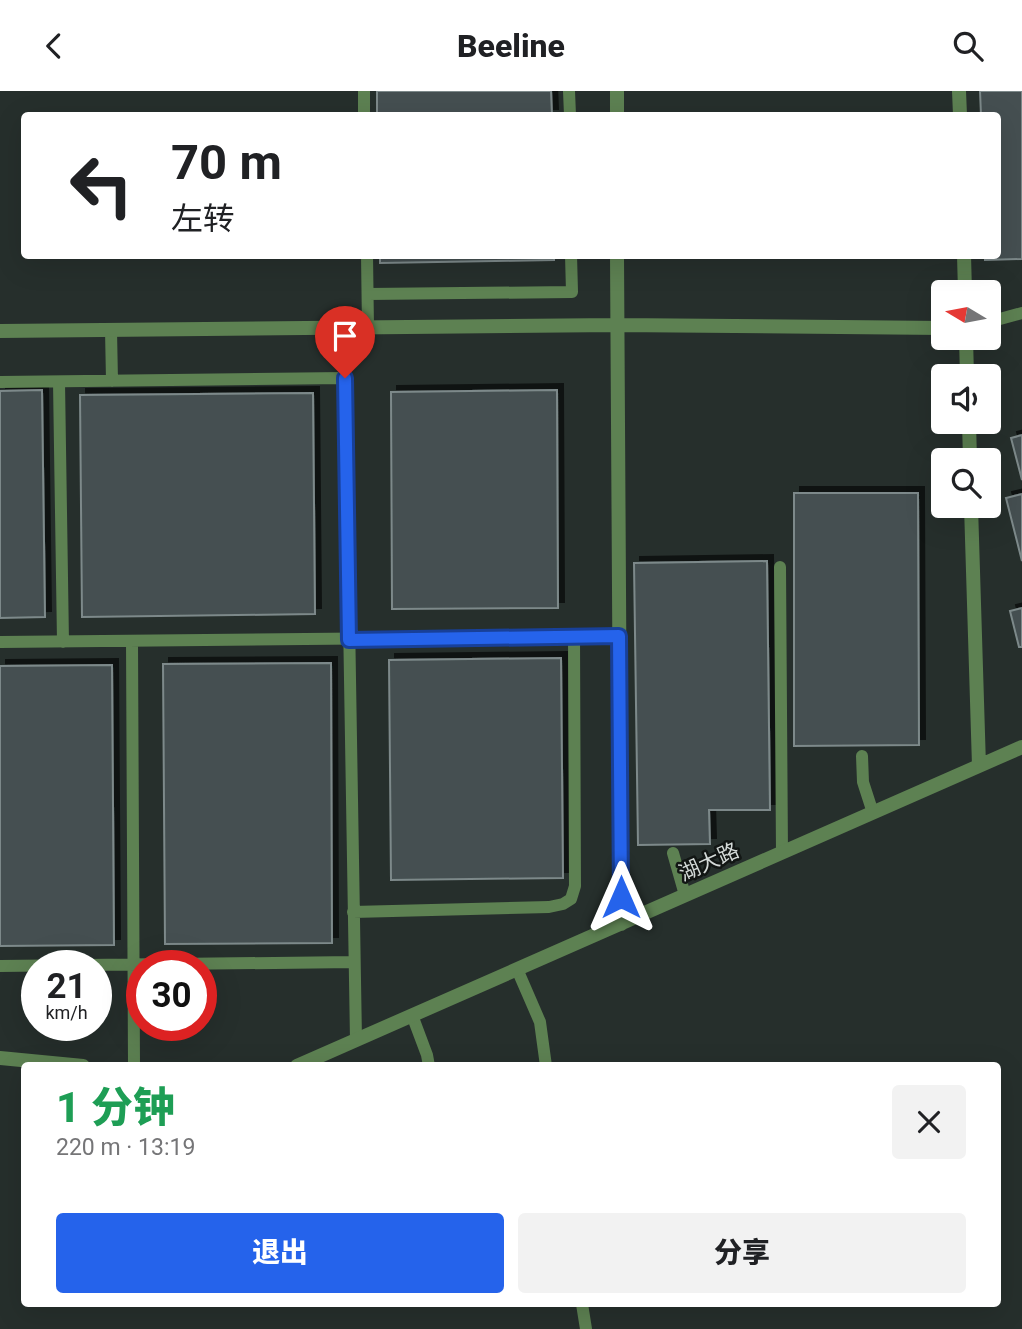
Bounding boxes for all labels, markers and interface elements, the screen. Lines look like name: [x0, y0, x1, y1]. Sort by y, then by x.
icon: back: [35, 27, 73, 65]
text: Beeline: [457, 27, 565, 65]
icon: search: [949, 27, 987, 65]
text: 70 m: [171, 134, 282, 191]
icon: left: [56, 140, 147, 231]
text: 左转: [171, 200, 235, 238]
north arrow: [931, 280, 1001, 350]
map controls: [931, 280, 1001, 518]
pin: [315, 306, 375, 378]
icon: arrive: [326, 317, 364, 355]
button: sound: [931, 364, 1001, 434]
button: search: [931, 448, 1001, 518]
street label: 湖大路: [675, 838, 743, 886]
position arrow: [584, 860, 658, 934]
speed limit sign: 30: [126, 950, 217, 1041]
text: 21: [46, 966, 87, 1007]
text: km/h: [45, 1002, 88, 1023]
text: 1 分钟: [56, 1083, 175, 1132]
button: close: [892, 1085, 966, 1159]
text: 220 m · 13:19: [56, 1134, 195, 1161]
button: 退出: [56, 1213, 504, 1293]
button: 分享: [518, 1213, 966, 1293]

